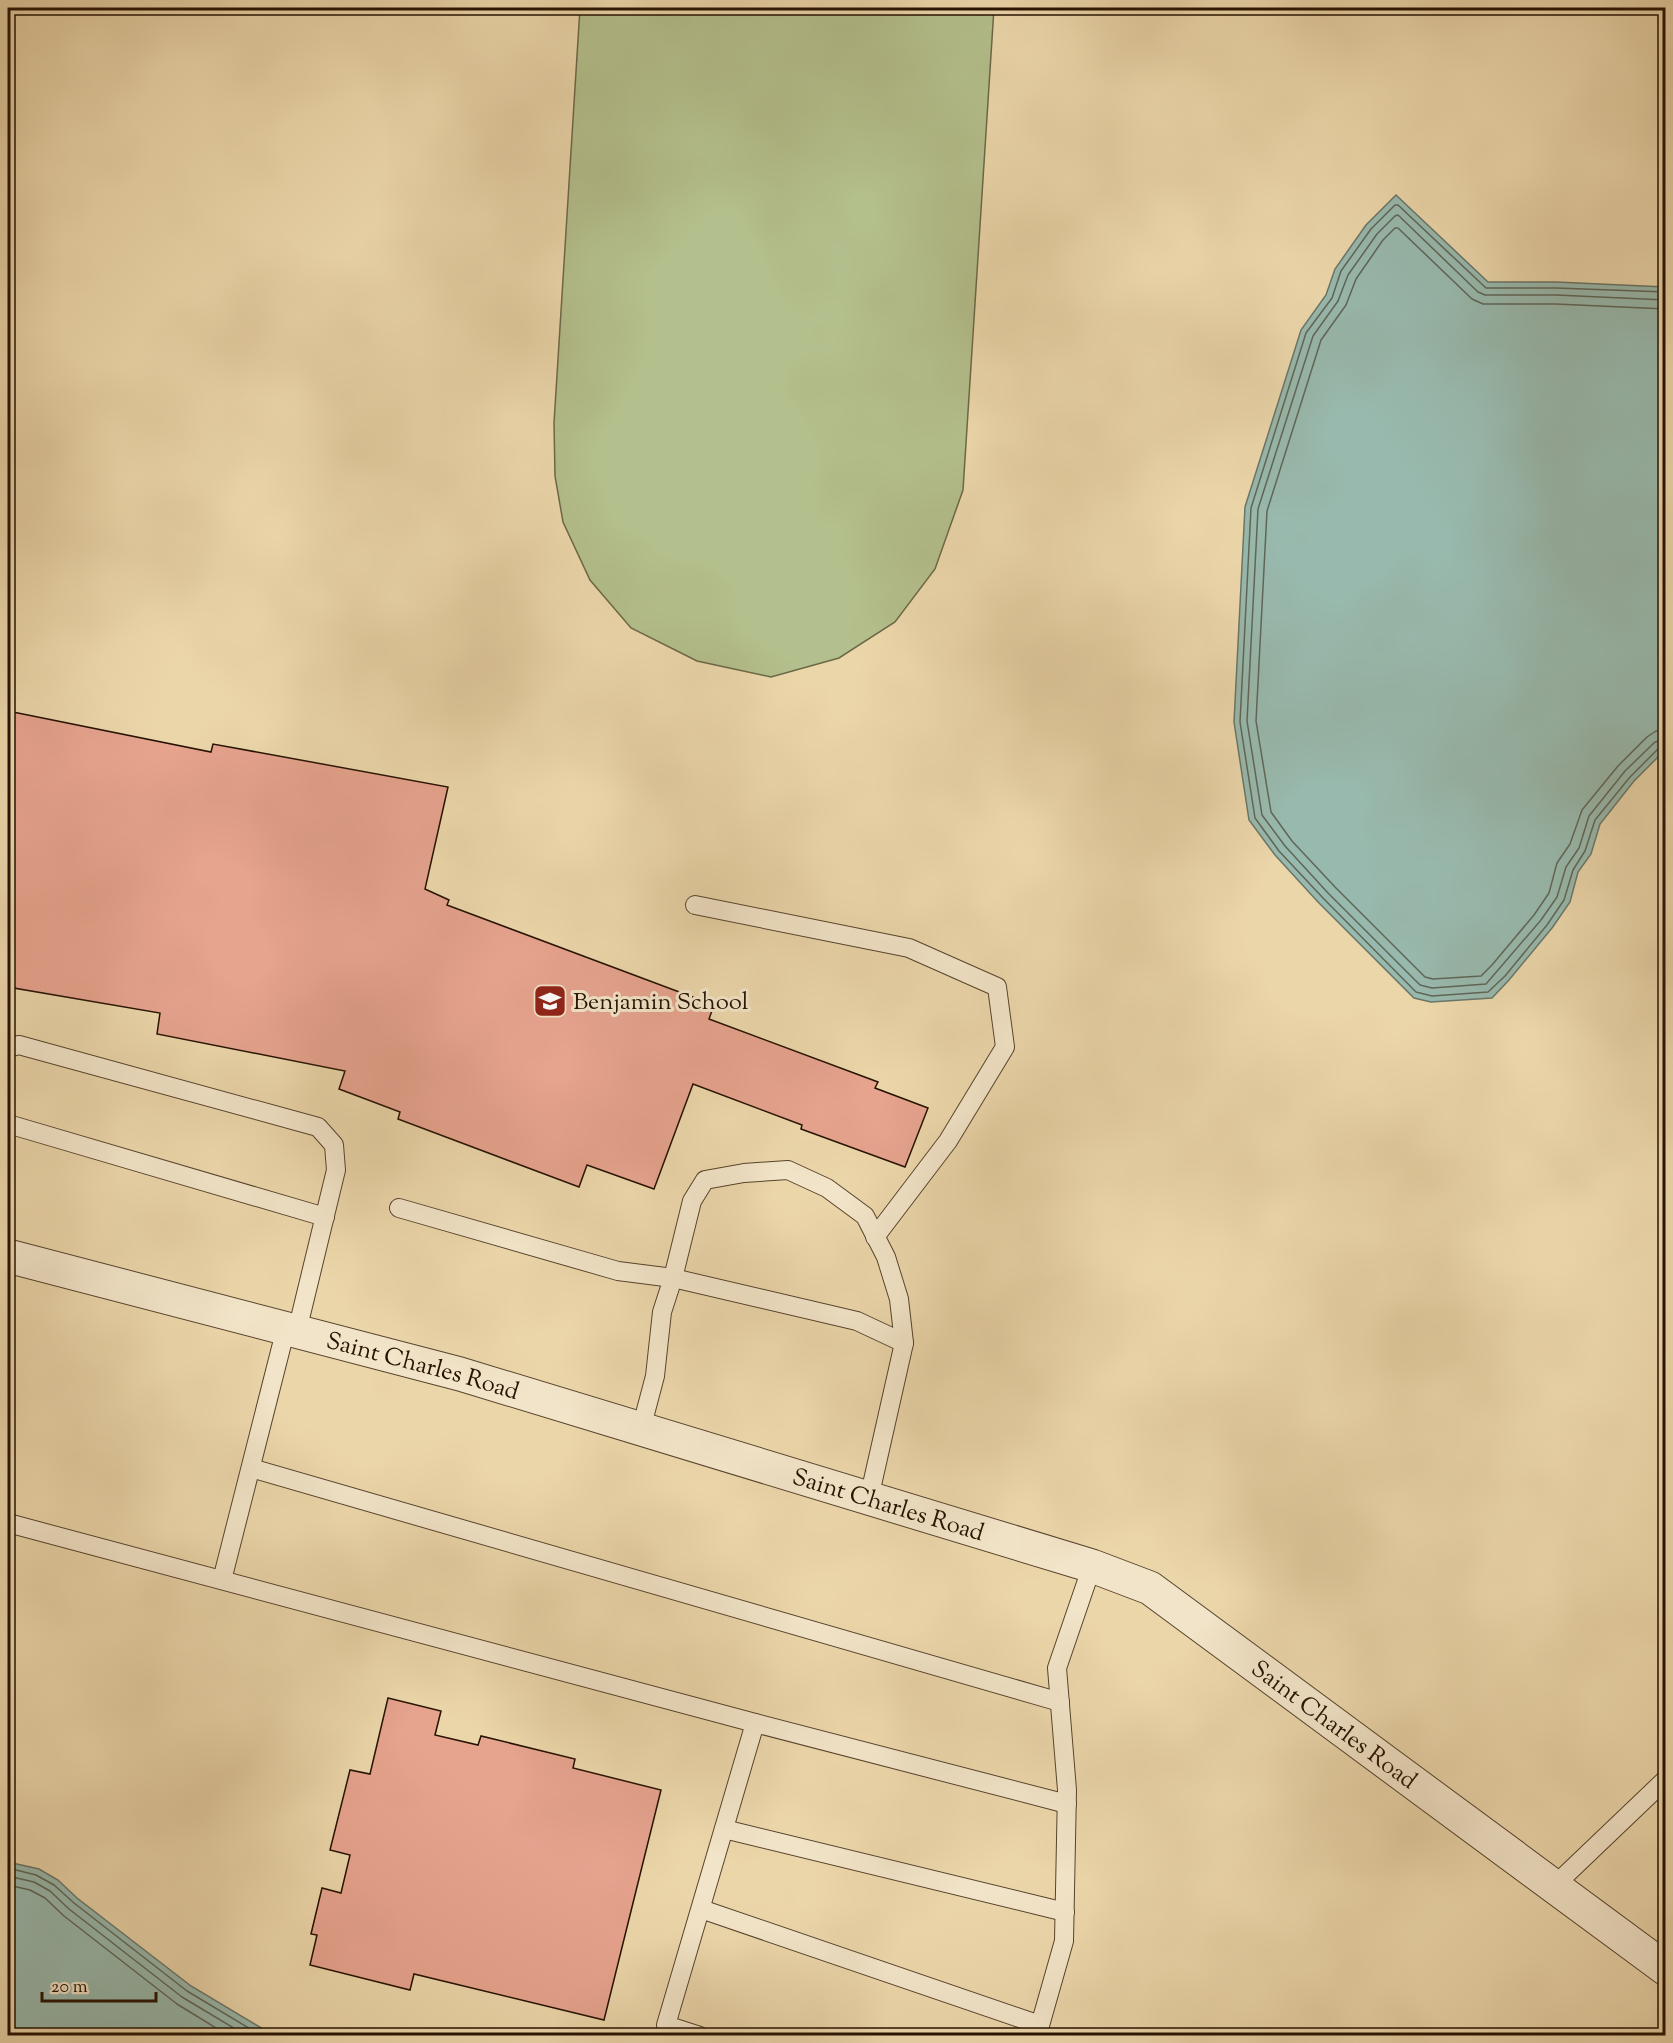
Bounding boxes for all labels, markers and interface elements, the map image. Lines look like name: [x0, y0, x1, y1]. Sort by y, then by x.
school or university icon: Benjamin School: [532, 983, 568, 1019]
place label: Benjamin School: [573, 986, 749, 1020]
street label: Saint Charles Road: [322, 1325, 523, 1410]
street label: Saint Charles Road: [788, 1461, 988, 1551]
street label: Saint Charles Road: [1243, 1653, 1424, 1799]
scale bar: [42, 1965, 156, 2003]
text: 20 m: [51, 1975, 88, 2001]

